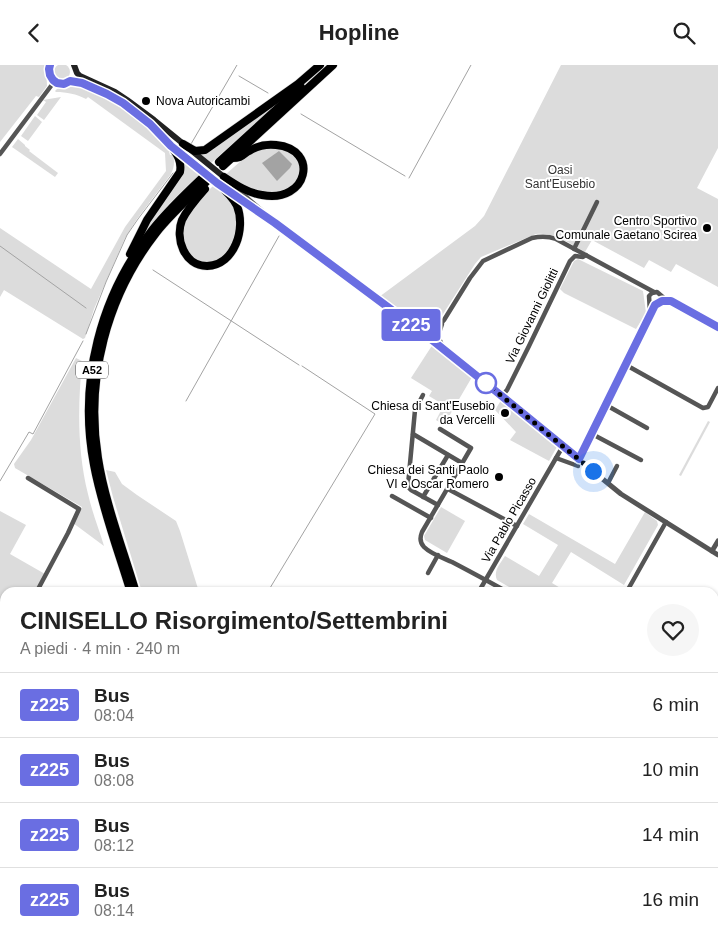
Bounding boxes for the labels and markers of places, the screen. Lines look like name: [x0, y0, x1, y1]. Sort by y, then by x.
place label: Nova Autoricambi: [156, 94, 250, 108]
marker: Nova Autoricambi: [140, 95, 152, 107]
place label: Centro Sportivo Comunale Gaetano Scirea: [556, 214, 697, 242]
marker: Centro Sportivo Comunale Gaetano Scirea: [701, 222, 713, 234]
unlabelled marker: [475, 372, 497, 394]
place label: Chiesa di Sant'Eusebio da Vercelli: [371, 399, 495, 427]
marker: Chiesa di Sant'Eusebio da Vercelli: [499, 407, 511, 419]
place label: Chiesa dei Santi Paolo VI e Oscar Romero: [368, 463, 489, 491]
marker: Chiesa dei Santi Paolo VI e Oscar Romero: [493, 471, 505, 483]

